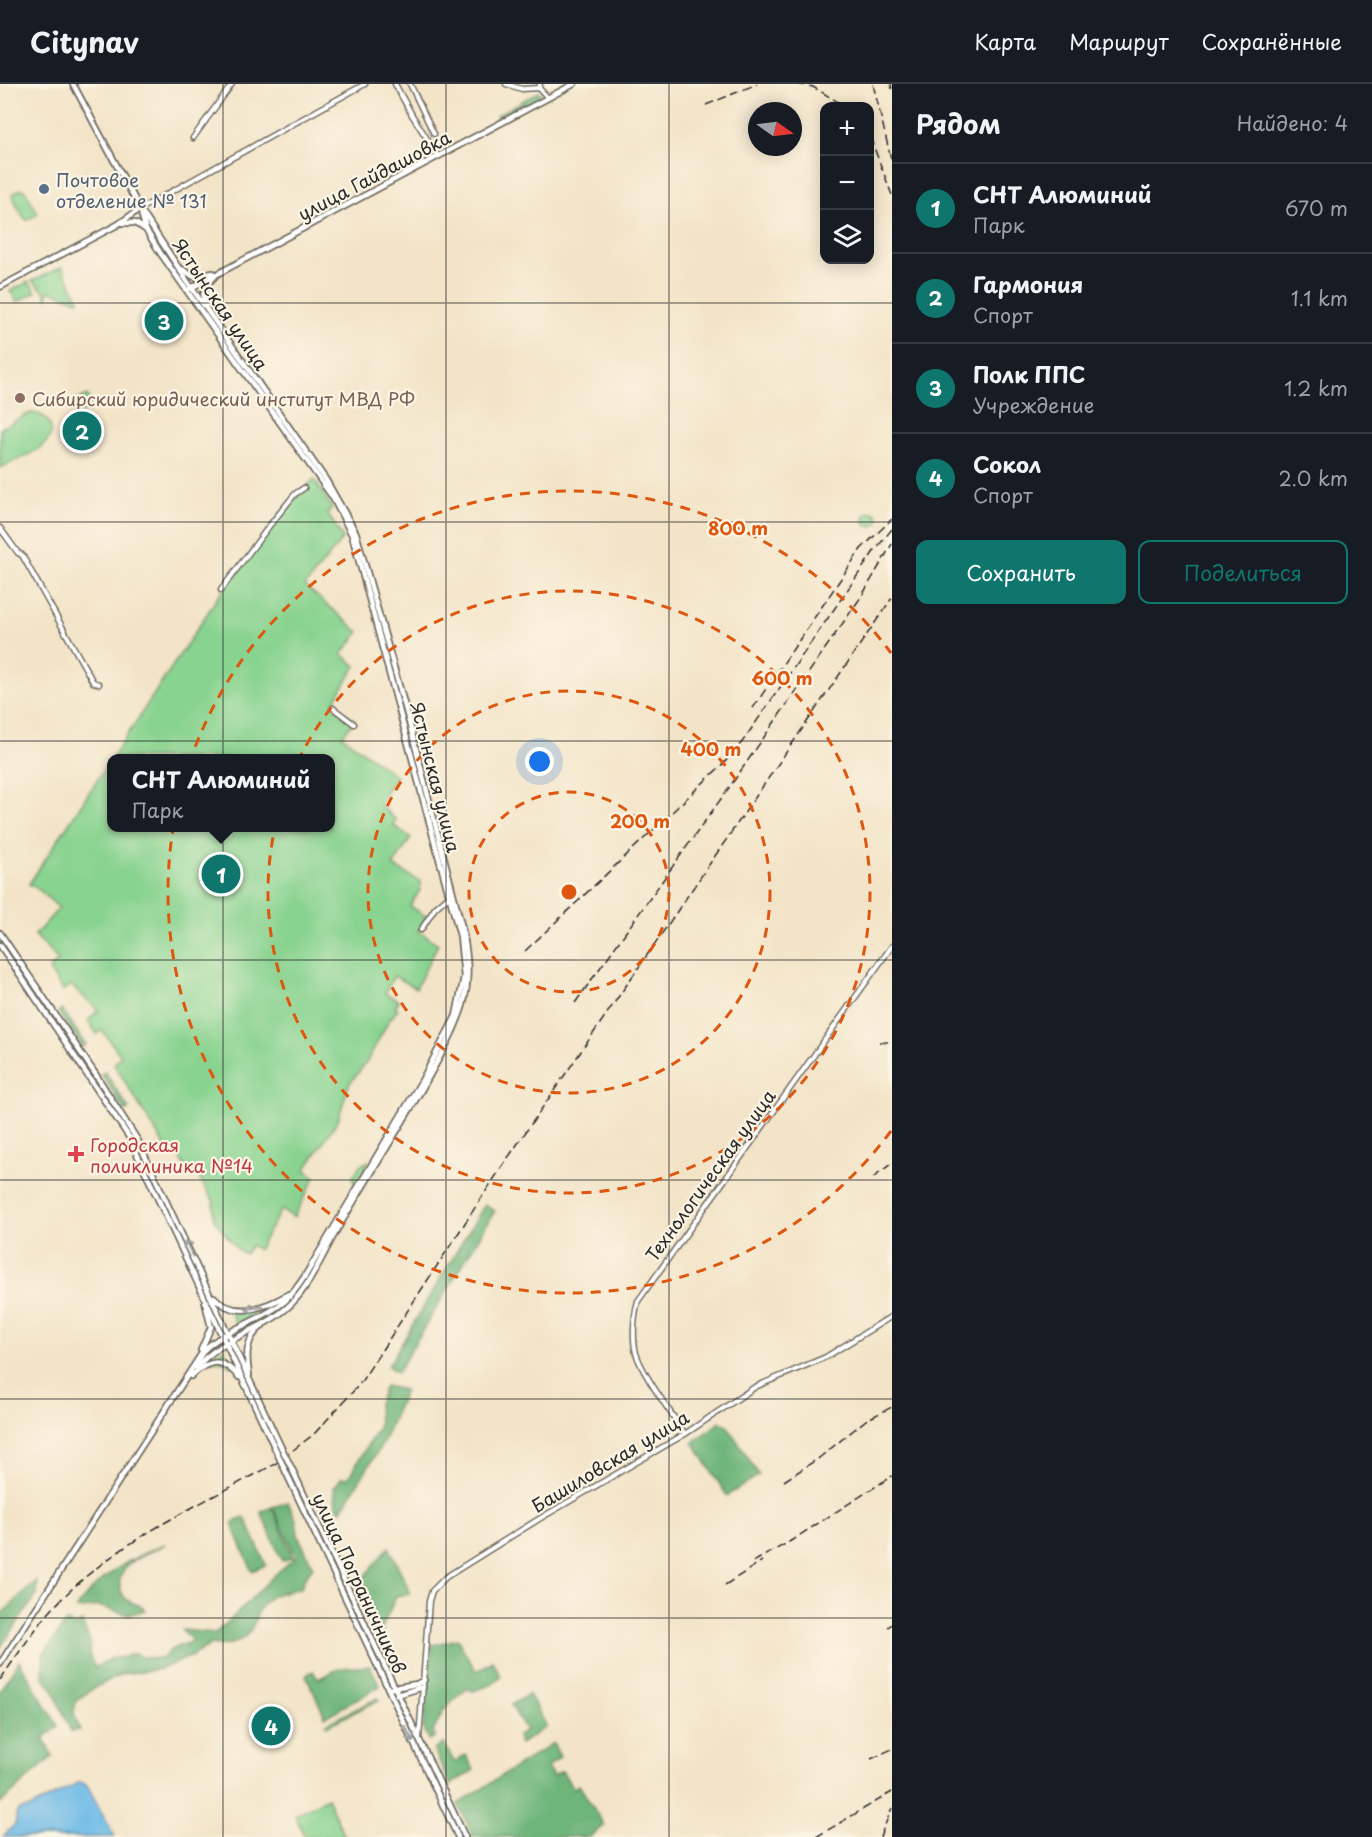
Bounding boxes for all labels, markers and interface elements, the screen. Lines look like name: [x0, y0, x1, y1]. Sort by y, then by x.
text: Citynav: [30, 20, 139, 63]
text: Карта: [975, 25, 1036, 57]
text: Маршрут: [1069, 25, 1169, 57]
text: Сохранённые: [1202, 25, 1342, 57]
north arrow: [748, 102, 802, 156]
map controls: [820, 102, 874, 264]
button: +: [820, 102, 874, 156]
text: Рядом: [916, 104, 1001, 143]
text: Найдено: 4: [1237, 108, 1348, 138]
street label: улица Гайдашовка: [293, 123, 456, 227]
button: −: [820, 156, 874, 210]
place label: Почтовое отделение № 131: [56, 166, 207, 214]
text: СНТ Алюминий: [973, 177, 1152, 210]
marker: Почтовое отделение № 131: [37, 182, 51, 196]
text: 1: [931, 193, 940, 223]
text: 670 m: [1285, 193, 1348, 223]
button: layers: [820, 210, 874, 264]
text: Парк: [973, 210, 1025, 240]
street label: Ястынская улица: [167, 233, 276, 376]
text: Гармония: [973, 267, 1083, 300]
text: 2: [928, 283, 943, 313]
text: 1.1 km: [1291, 283, 1348, 313]
pin: 3: [144, 298, 184, 344]
text: Спорт: [973, 300, 1033, 330]
text: Полк ППС: [973, 357, 1085, 390]
text: 3: [929, 373, 942, 403]
text: 1.2 km: [1284, 373, 1348, 403]
place label: Сибирский юридический институт МВД РФ: [32, 385, 415, 412]
text: Учреждение: [973, 390, 1094, 420]
marker: Сибирский юридический институт МВД РФ: [13, 391, 27, 405]
pin: 2: [62, 408, 101, 454]
text: Сокол: [973, 447, 1041, 480]
text: 4: [929, 463, 942, 493]
text: 2.0 km: [1278, 463, 1348, 493]
text: Спорт: [973, 480, 1033, 510]
text: 800 m: [708, 514, 768, 541]
button: Сохранить: [916, 540, 1126, 604]
button: Поделиться: [1138, 540, 1348, 604]
text: 600 m: [751, 664, 813, 691]
street label: Ястынская улица: [404, 699, 468, 856]
text: 400 m: [681, 735, 741, 762]
your location: [525, 747, 554, 776]
popup: [107, 754, 335, 832]
text: СНТ Алюминий: [132, 762, 310, 795]
text: Парк: [132, 795, 183, 825]
text: 200 m: [610, 807, 670, 834]
pin: 1: [202, 852, 240, 896]
centre of rings: [559, 882, 579, 902]
street label: Технологическая улица: [638, 1083, 782, 1266]
place label: Городская поликлиника №14: [90, 1131, 253, 1179]
marker: Городская поликлиника №14: [67, 1145, 85, 1163]
one-way arrow: [182, 1239, 194, 1257]
one-way arrow: [245, 1303, 265, 1314]
street label: Башиловская улица: [526, 1403, 694, 1519]
street label: улица Пограничников: [306, 1488, 414, 1678]
pin: 4: [252, 1704, 290, 1748]
one-way arrow: [403, 1725, 415, 1743]

